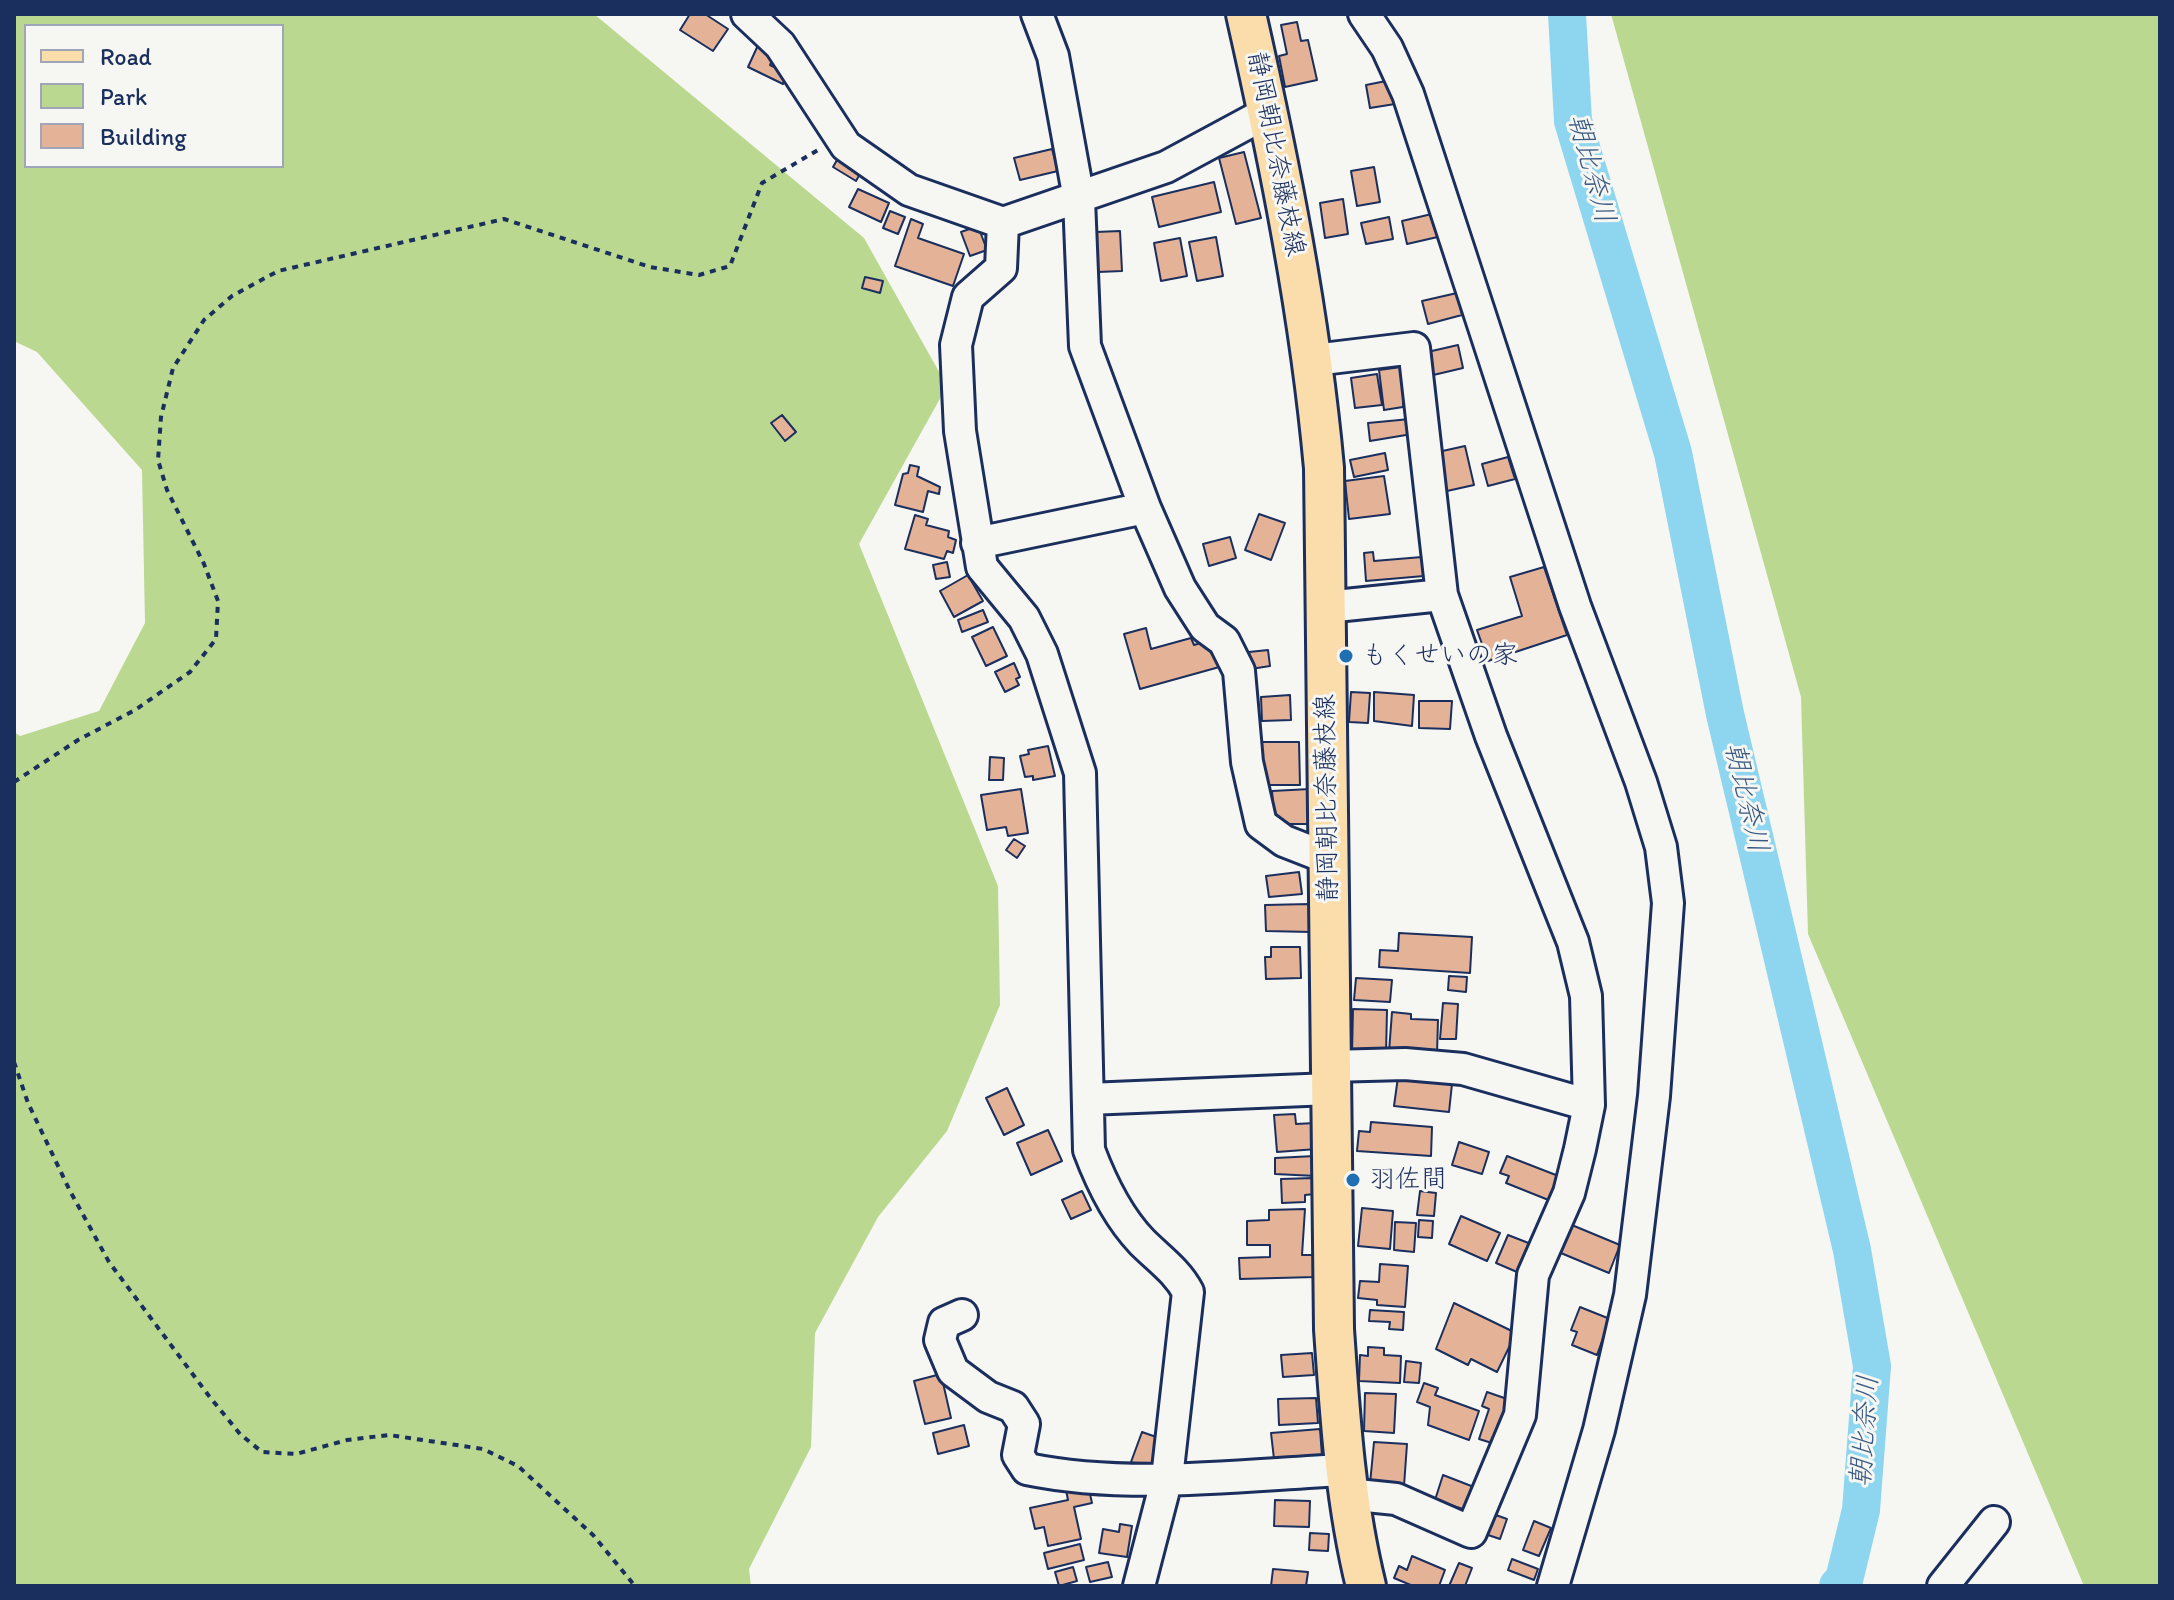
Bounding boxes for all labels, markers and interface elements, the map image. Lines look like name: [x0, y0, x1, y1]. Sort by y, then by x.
legend: [24, 24, 284, 168]
text: Road: [100, 42, 152, 71]
street label: 静岡朝比奈藤枝線: [1240, 49, 1310, 259]
text: Park: [100, 82, 147, 111]
water label: 朝比奈川: [1559, 111, 1621, 227]
text: Building: [100, 122, 187, 151]
place label: もくせいの家: [1362, 640, 1518, 672]
marker: もくせいの家: [1337, 647, 1355, 665]
street label: 静岡朝比奈藤枝線: [1311, 694, 1345, 902]
water label: 朝比奈川: [1716, 740, 1774, 856]
place label: 羽佐間: [1369, 1164, 1447, 1196]
marker: 羽佐間: [1344, 1171, 1362, 1189]
water label: 朝比奈川: [1845, 1374, 1887, 1488]

